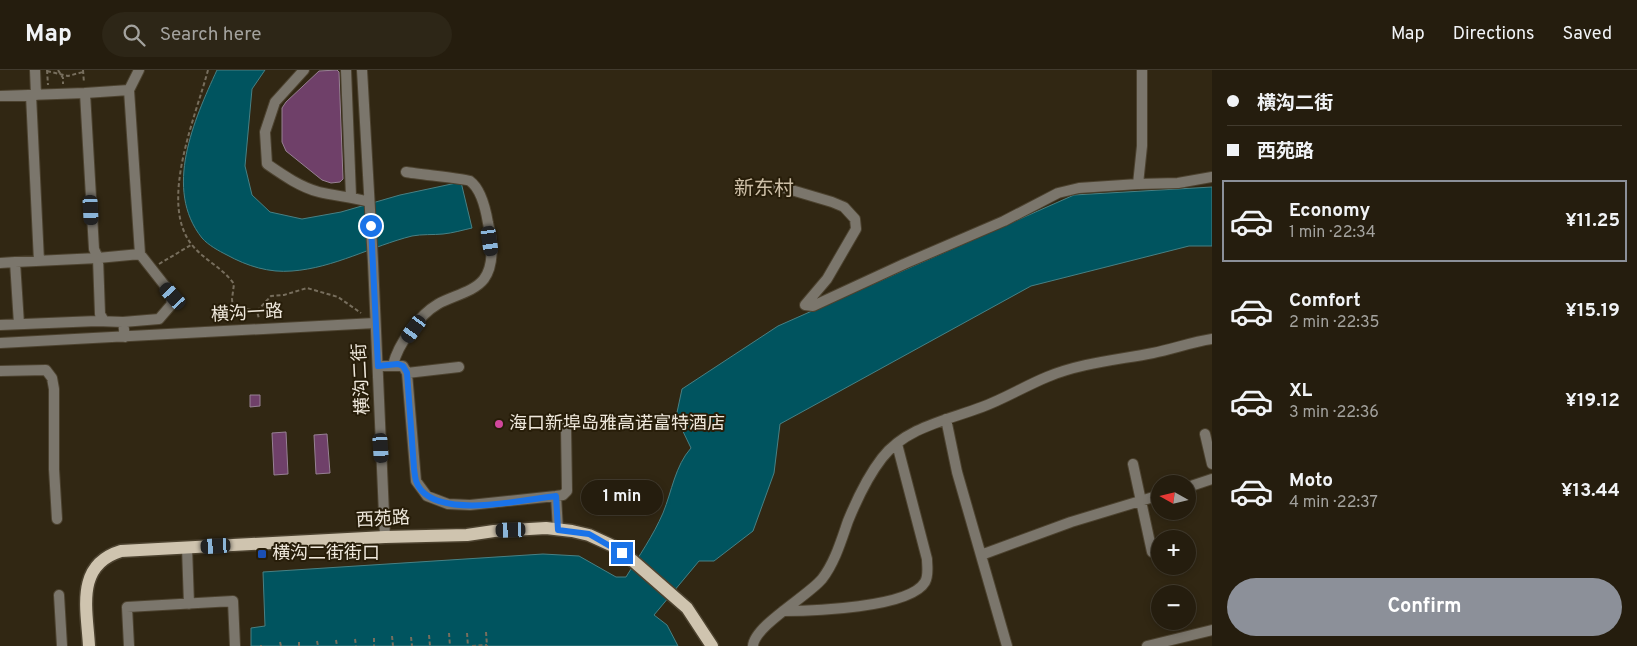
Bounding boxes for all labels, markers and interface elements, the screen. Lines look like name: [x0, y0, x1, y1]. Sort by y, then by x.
search box: [102, 12, 452, 57]
text: Map: [25, 20, 72, 50]
icon: search: [120, 21, 148, 49]
text: Search here: [160, 23, 261, 47]
text: Map: [1391, 23, 1425, 46]
text: Directions: [1453, 23, 1535, 46]
text: Saved: [1563, 23, 1612, 46]
text: 横沟二街: [1257, 92, 1333, 116]
text: 西苑路: [1257, 140, 1314, 164]
district label: 新东村: [734, 177, 794, 203]
car: [82, 195, 99, 225]
icon: car: [1229, 199, 1274, 244]
text: Economy: [1289, 199, 1370, 223]
text: ¥11.25: [1565, 209, 1620, 233]
route start: [360, 215, 382, 237]
text: 1 min · 22:34: [1289, 223, 1376, 243]
car: [480, 225, 499, 257]
car: [157, 280, 188, 312]
icon: car: [1229, 289, 1274, 334]
text: Comfort: [1289, 289, 1361, 313]
text: ¥15.19: [1565, 299, 1620, 323]
street label: 横沟一路: [210, 301, 284, 327]
car: [399, 312, 428, 346]
text: 2 min · 22:35: [1289, 313, 1379, 333]
street label: 横沟二街: [349, 342, 375, 416]
icon: car: [1229, 379, 1274, 424]
text: XL: [1289, 379, 1312, 403]
text: ¥19.12: [1565, 389, 1620, 413]
text: 3 min · 22:36: [1289, 403, 1379, 423]
place label: 海口新埠岛雅高诺富特酒店: [509, 413, 725, 436]
marker: 海口新埠岛雅高诺富特酒店: [493, 418, 505, 430]
car: [372, 433, 389, 463]
icon: car: [1229, 469, 1274, 514]
text: Moto: [1289, 469, 1333, 493]
north arrow: [1151, 475, 1196, 520]
map controls: [1151, 475, 1196, 630]
text: ¥13.44: [1561, 479, 1620, 503]
callout: 1 min: [581, 480, 663, 516]
text: 1 min: [603, 487, 641, 507]
text: 4 min · 22:37: [1289, 493, 1378, 513]
street label: 西苑路: [355, 507, 411, 533]
car: [495, 522, 526, 538]
button: +: [1151, 530, 1196, 575]
car: [200, 538, 231, 554]
route end: [611, 542, 633, 564]
place label: 横沟二街街口: [272, 543, 380, 566]
marker: 横沟二街街口: [256, 548, 268, 560]
button: Confirm: [1227, 578, 1622, 636]
button: −: [1151, 585, 1196, 630]

